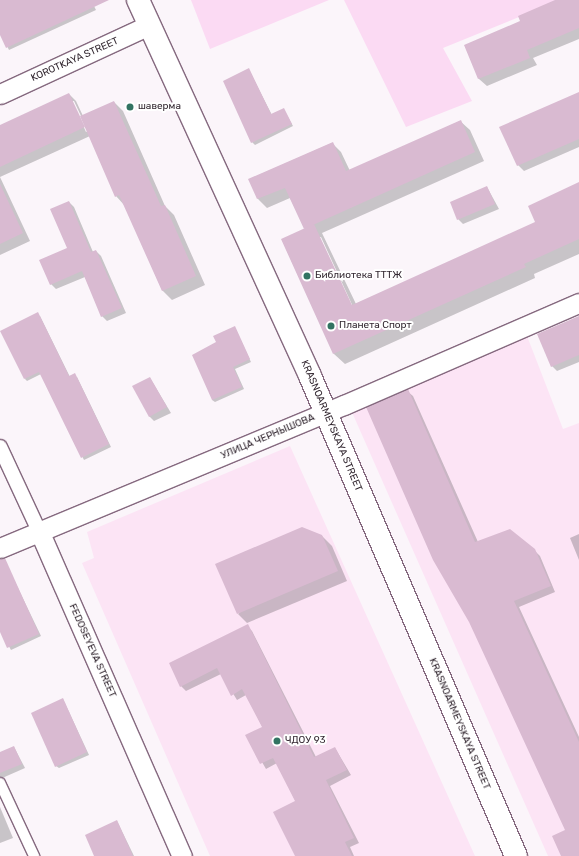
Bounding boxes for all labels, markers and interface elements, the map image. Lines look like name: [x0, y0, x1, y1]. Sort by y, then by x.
street label: KOROTKAYA STREET: [29, 35, 121, 85]
place label: шаверма: [138, 101, 181, 113]
marker: шаверма: [125, 102, 135, 112]
place label: Библиотека ТТТЖ: [315, 270, 402, 282]
marker: Библиотека ТТТЖ: [302, 271, 312, 281]
place label: Планета Спорт: [339, 320, 412, 332]
marker: Планета Спорт: [326, 321, 336, 331]
street label: KRASNOARMEYSKAYA STREET: [298, 358, 364, 494]
street label: УЛИЦА ЧЕРНЫШОВА: [219, 412, 317, 462]
street label: FEDOSEYEVA STREET: [66, 602, 118, 700]
street label: KRASNOARMEYSKAYA STREET: [426, 656, 492, 792]
place label: ЧДОУ 93: [285, 735, 325, 747]
marker: ЧДОУ 93: [272, 736, 282, 746]

